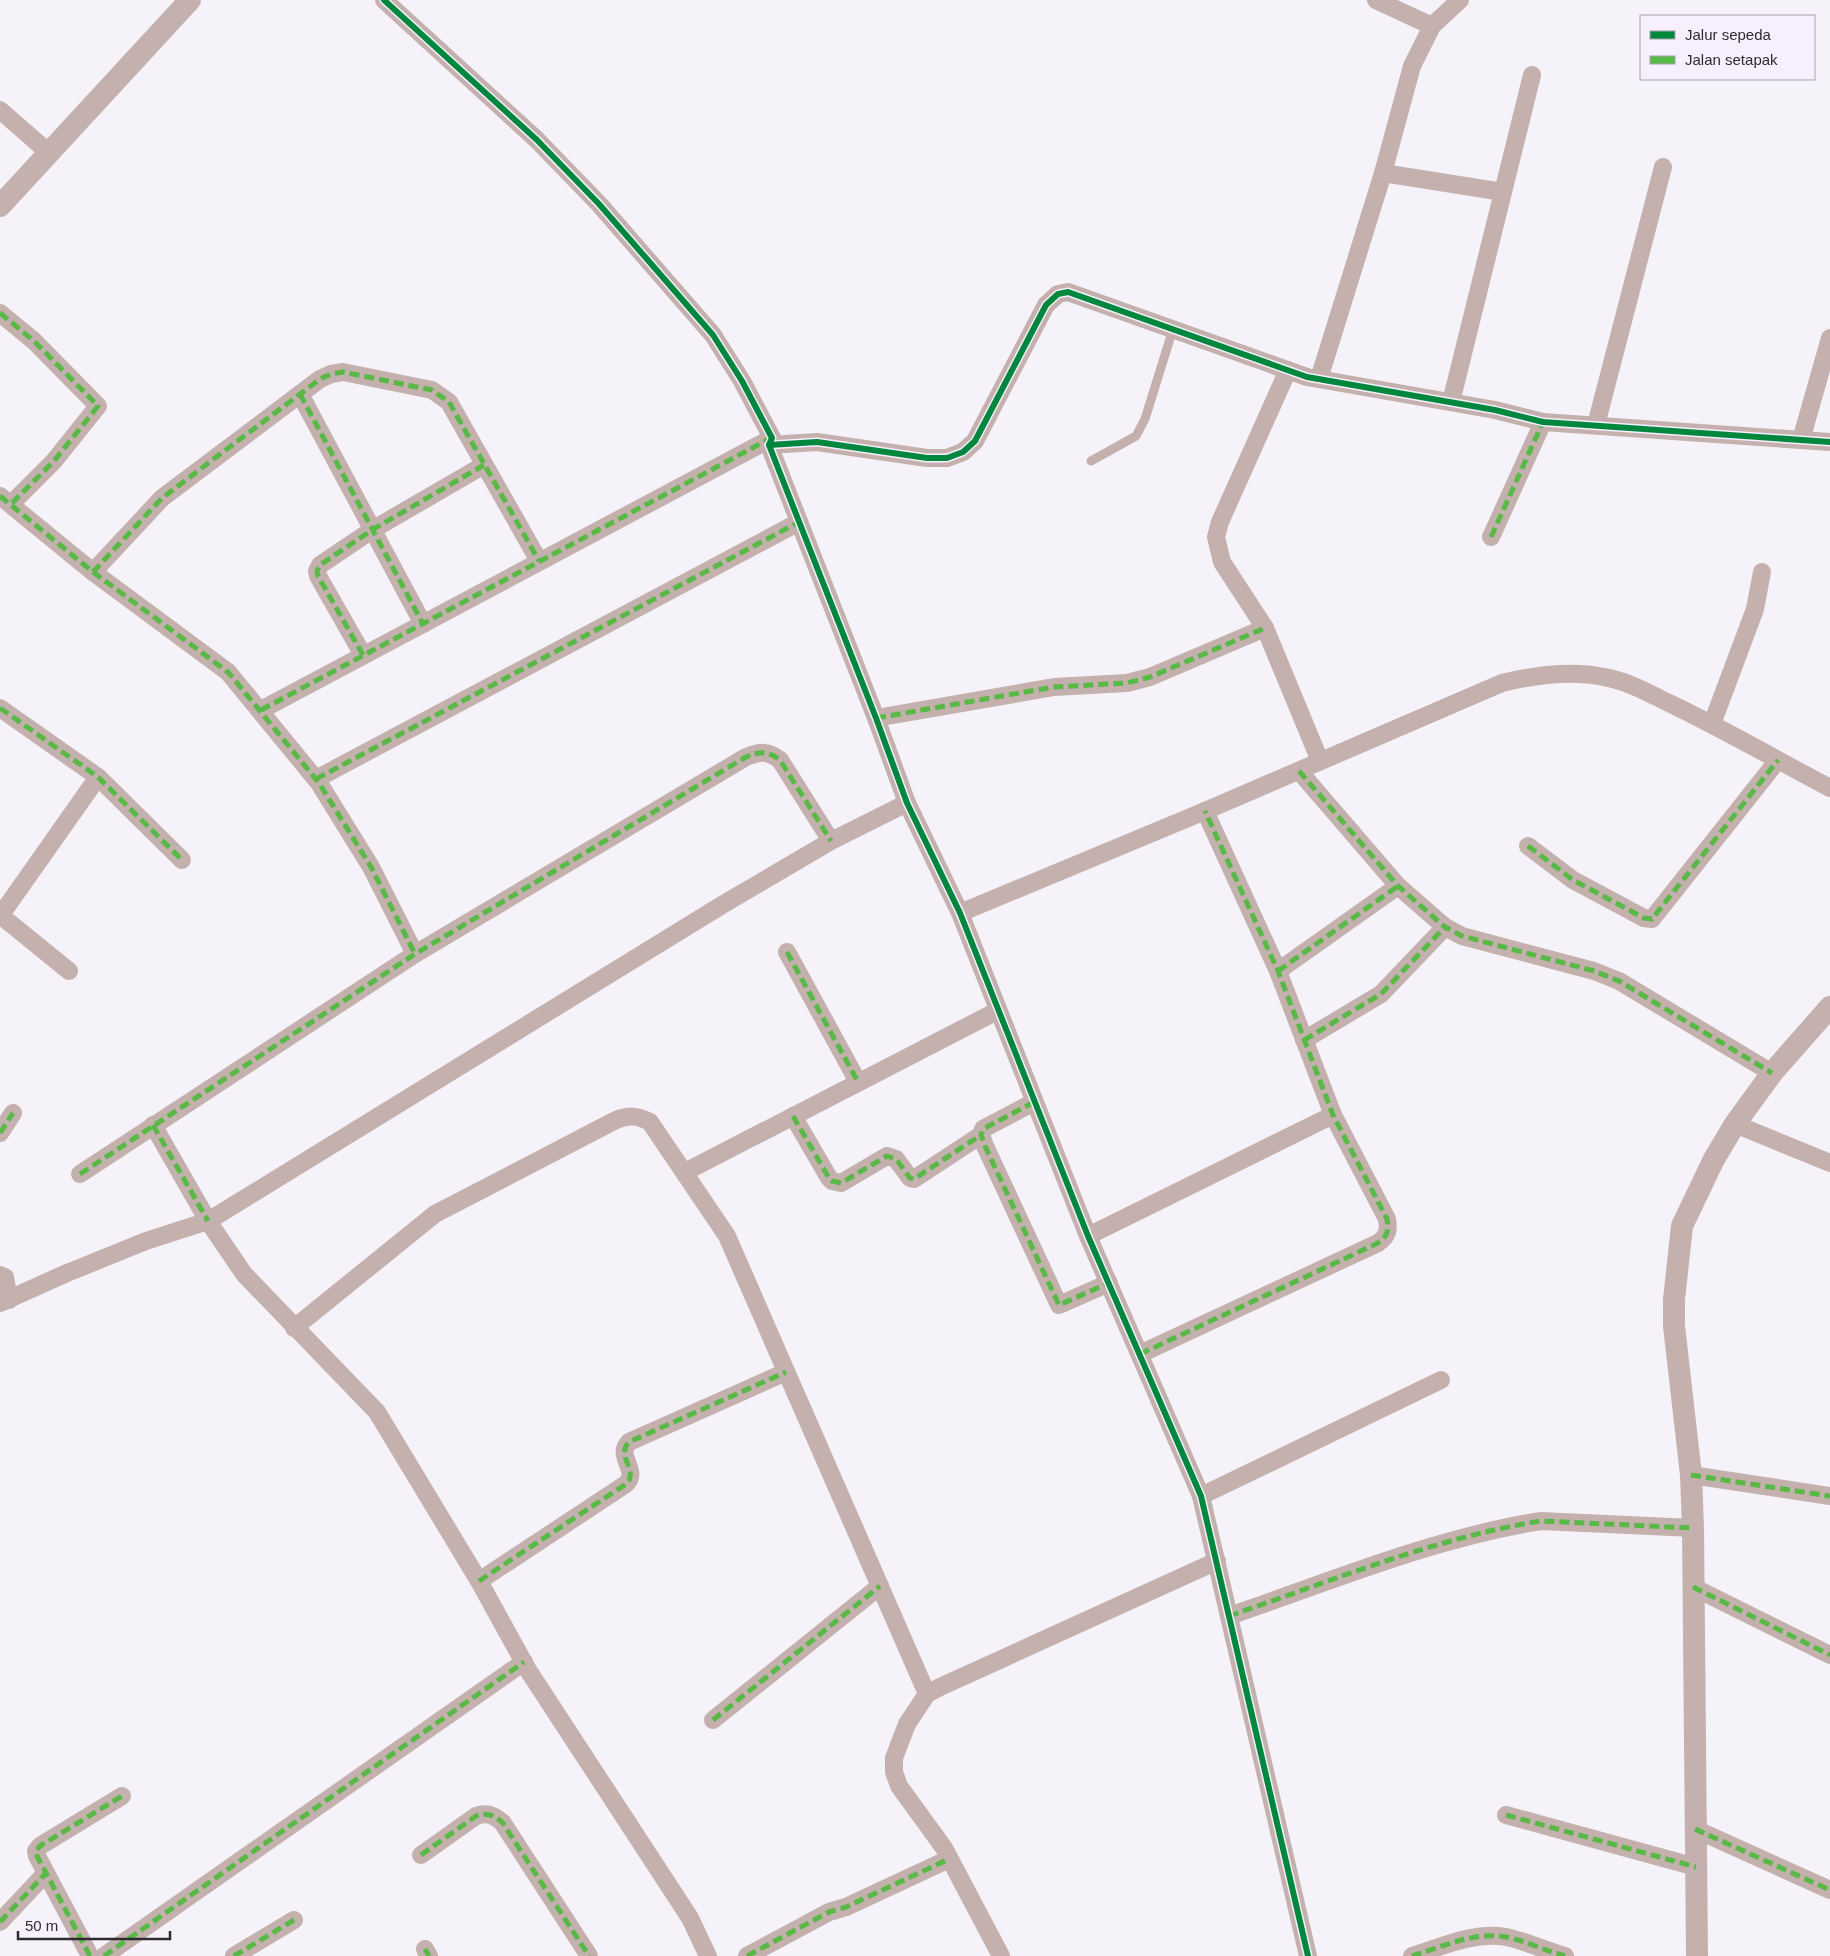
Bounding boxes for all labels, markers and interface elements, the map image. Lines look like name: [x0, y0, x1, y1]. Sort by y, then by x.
legend: [1640, 15, 1815, 80]
text: Jalur sepeda: [1685, 26, 1772, 43]
text: Jalan setapak: [1685, 51, 1778, 68]
scale bar: [18, 1908, 170, 1940]
text: 50 m: [25, 1917, 58, 1934]

